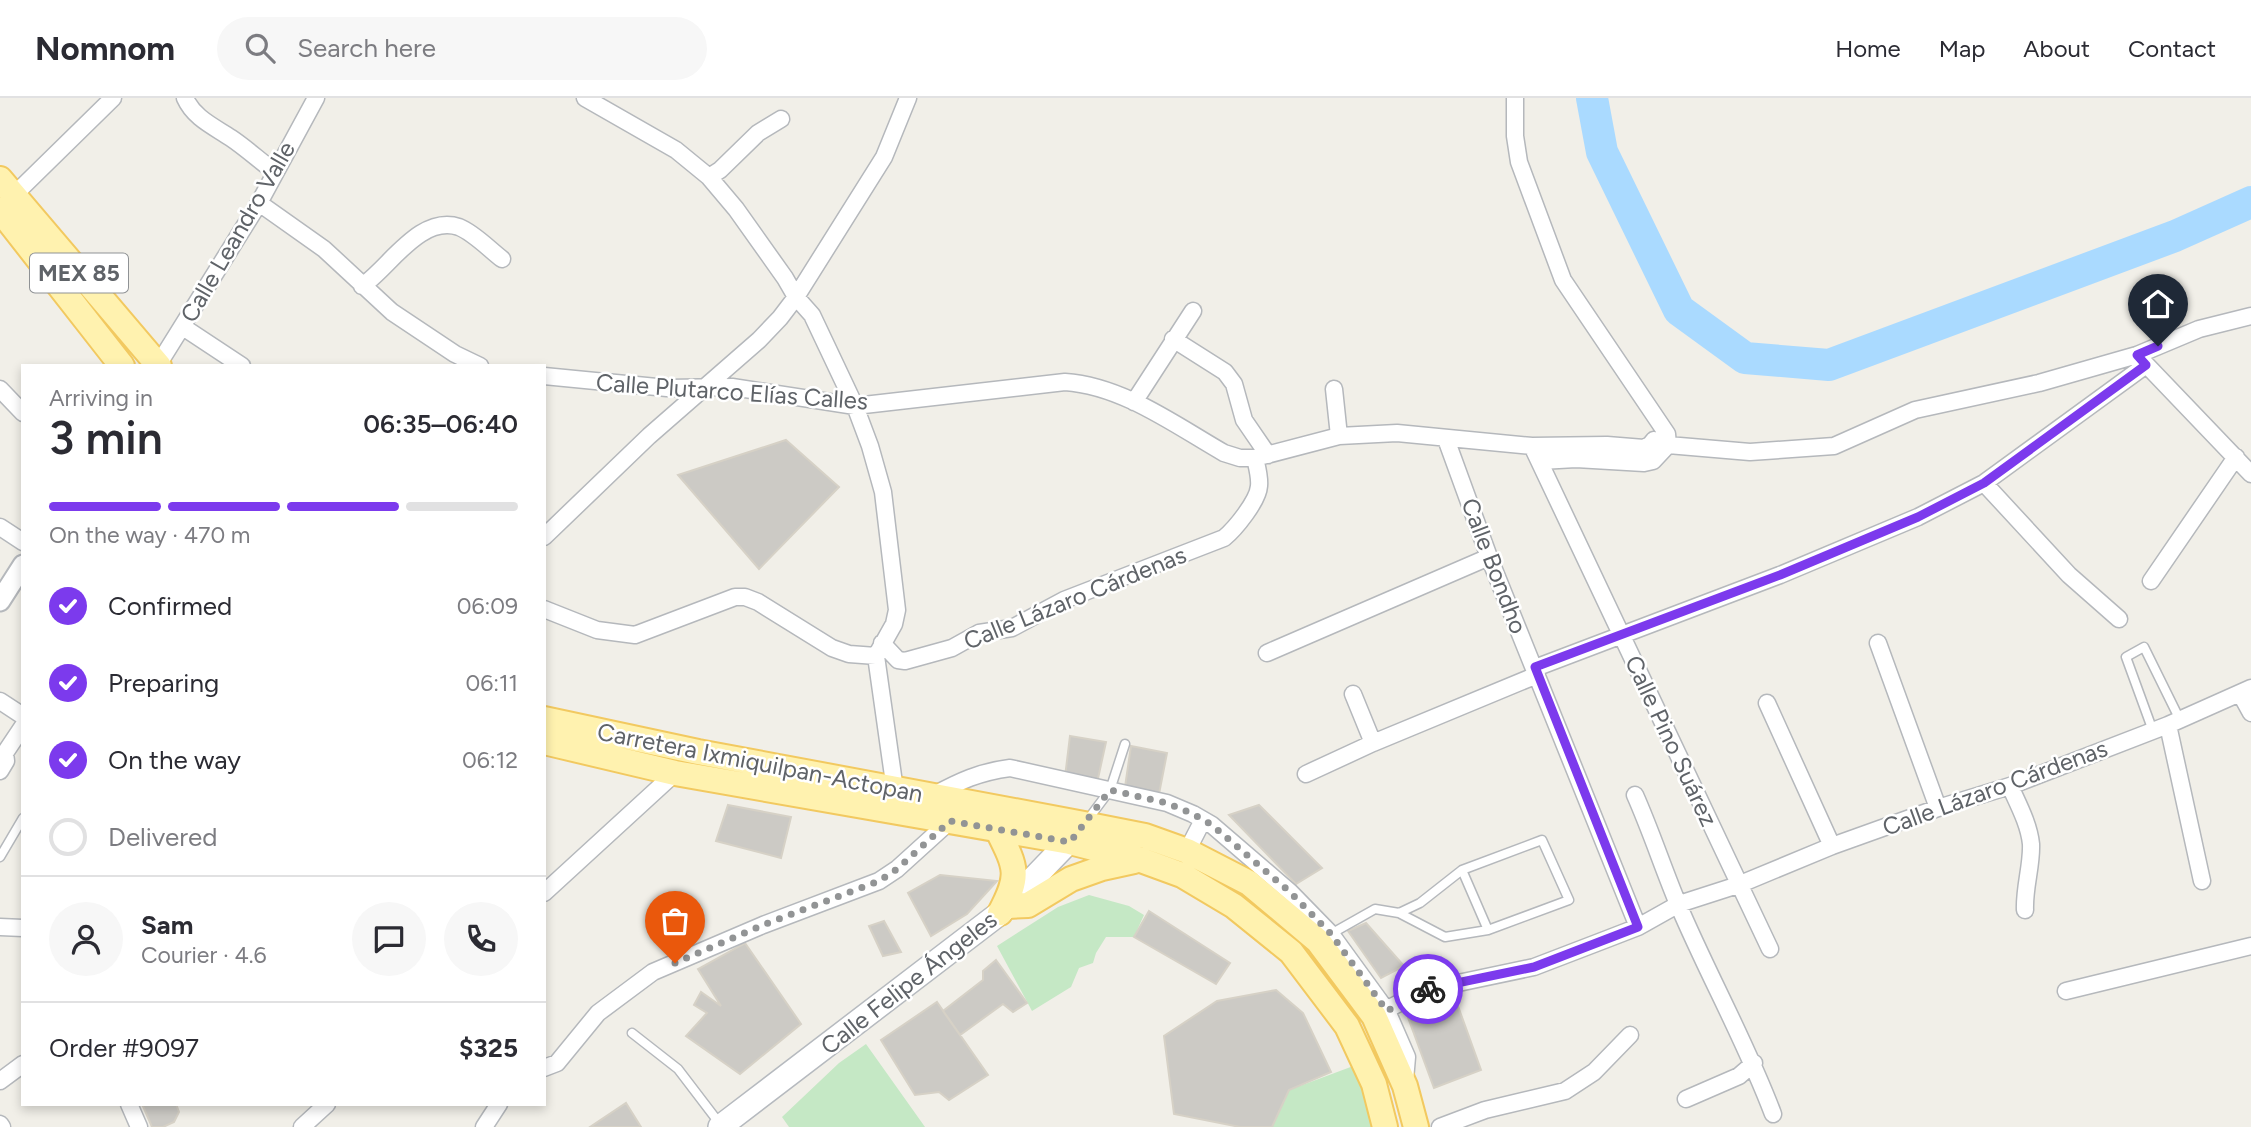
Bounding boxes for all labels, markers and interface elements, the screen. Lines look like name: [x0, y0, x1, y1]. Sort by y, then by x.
search box: [217, 17, 707, 80]
text: Nomnom: [35, 29, 175, 68]
icon: search: [241, 29, 279, 67]
text: Search here: [297, 32, 436, 64]
text: Home: [1835, 34, 1901, 63]
text: Map: [1939, 34, 1985, 63]
text: About: [2023, 34, 2090, 63]
text: Contact: [2128, 34, 2216, 63]
street label: Calle Leandro Valle: [174, 136, 301, 327]
road number: MEX 85: [30, 254, 128, 292]
pin: [2128, 274, 2188, 346]
icon: home: [2139, 285, 2177, 323]
street label: Calle Plutarco Elías Calles: [595, 368, 869, 415]
text: Arriving in: [49, 384, 153, 412]
text: 06:35–06:40: [363, 408, 518, 440]
text: 3 min: [49, 410, 163, 466]
street label: Calle Bondho: [1455, 494, 1534, 638]
text: On the way · 470 m: [49, 521, 250, 549]
street label: Calle Lázaro Cárdenas: [959, 540, 1190, 655]
icon: check: [49, 587, 87, 625]
text: Confirmed: [108, 590, 232, 622]
text: 06:09: [457, 592, 518, 620]
street label: Calle Pino Suárez: [1619, 651, 1724, 831]
icon: check: [49, 664, 87, 702]
text: Preparing: [108, 667, 219, 699]
text: 06:11: [465, 669, 518, 697]
street label: Carretera Ixmiquilpan-Actopan: [595, 717, 925, 808]
street label: Calle Lázaro Cárdenas: [1878, 733, 2111, 842]
icon: check: [49, 741, 87, 779]
text: On the way: [108, 744, 241, 776]
text: 06:12: [462, 746, 518, 774]
text: Delivered: [108, 821, 217, 853]
pin: [645, 891, 705, 963]
button: person: [49, 902, 123, 976]
button: chat: [352, 902, 426, 976]
button: phone: [444, 902, 518, 976]
icon: bag: [656, 902, 694, 940]
street label: Calle Felipe Ángeles: [815, 905, 1003, 1060]
text: Sam: [141, 909, 193, 941]
text: Courier · 4.6: [141, 941, 267, 969]
courier: [1393, 954, 1463, 1024]
icon: bike: [1409, 970, 1447, 1008]
text: Order #9097: [49, 1032, 199, 1064]
text: $325: [459, 1032, 518, 1064]

